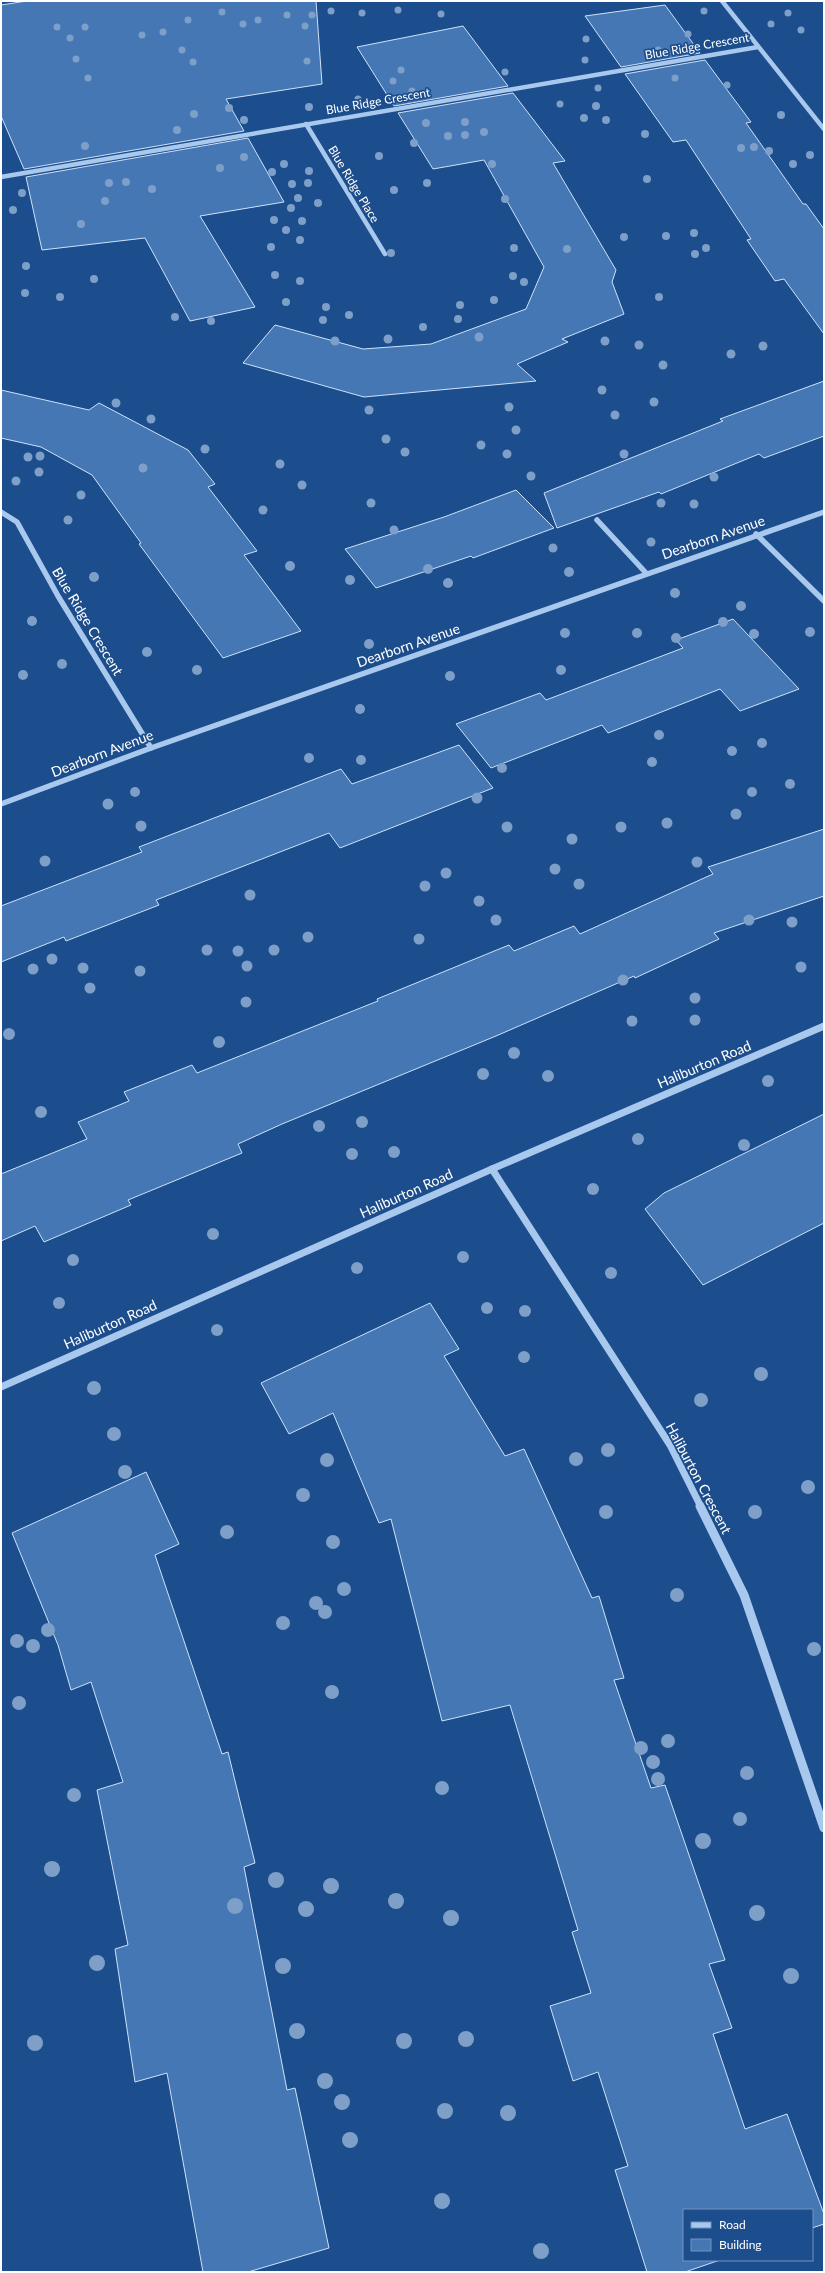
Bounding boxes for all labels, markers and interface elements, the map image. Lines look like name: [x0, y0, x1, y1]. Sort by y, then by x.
street label: Blue Ridge Crescent: [644, 29, 751, 63]
street label: Blue Ridge Crescent: [325, 84, 432, 118]
street label: Blue Ridge Place: [325, 143, 383, 225]
street label: Dearborn Avenue: [659, 511, 767, 563]
street label: Blue Ridge Crescent: [49, 564, 127, 678]
street label: Dearborn Avenue: [354, 619, 462, 671]
street label: Dearborn Avenue: [48, 726, 156, 780]
street label: Haliburton Road: [655, 1037, 753, 1091]
street label: Haliburton Road: [357, 1165, 455, 1221]
street label: Haliburton Road: [61, 1296, 159, 1352]
street label: Haliburton Crescent: [663, 1420, 735, 1536]
legend: [683, 2209, 813, 2261]
text: Road: [719, 2217, 746, 2232]
text: Building: [719, 2237, 762, 2252]

